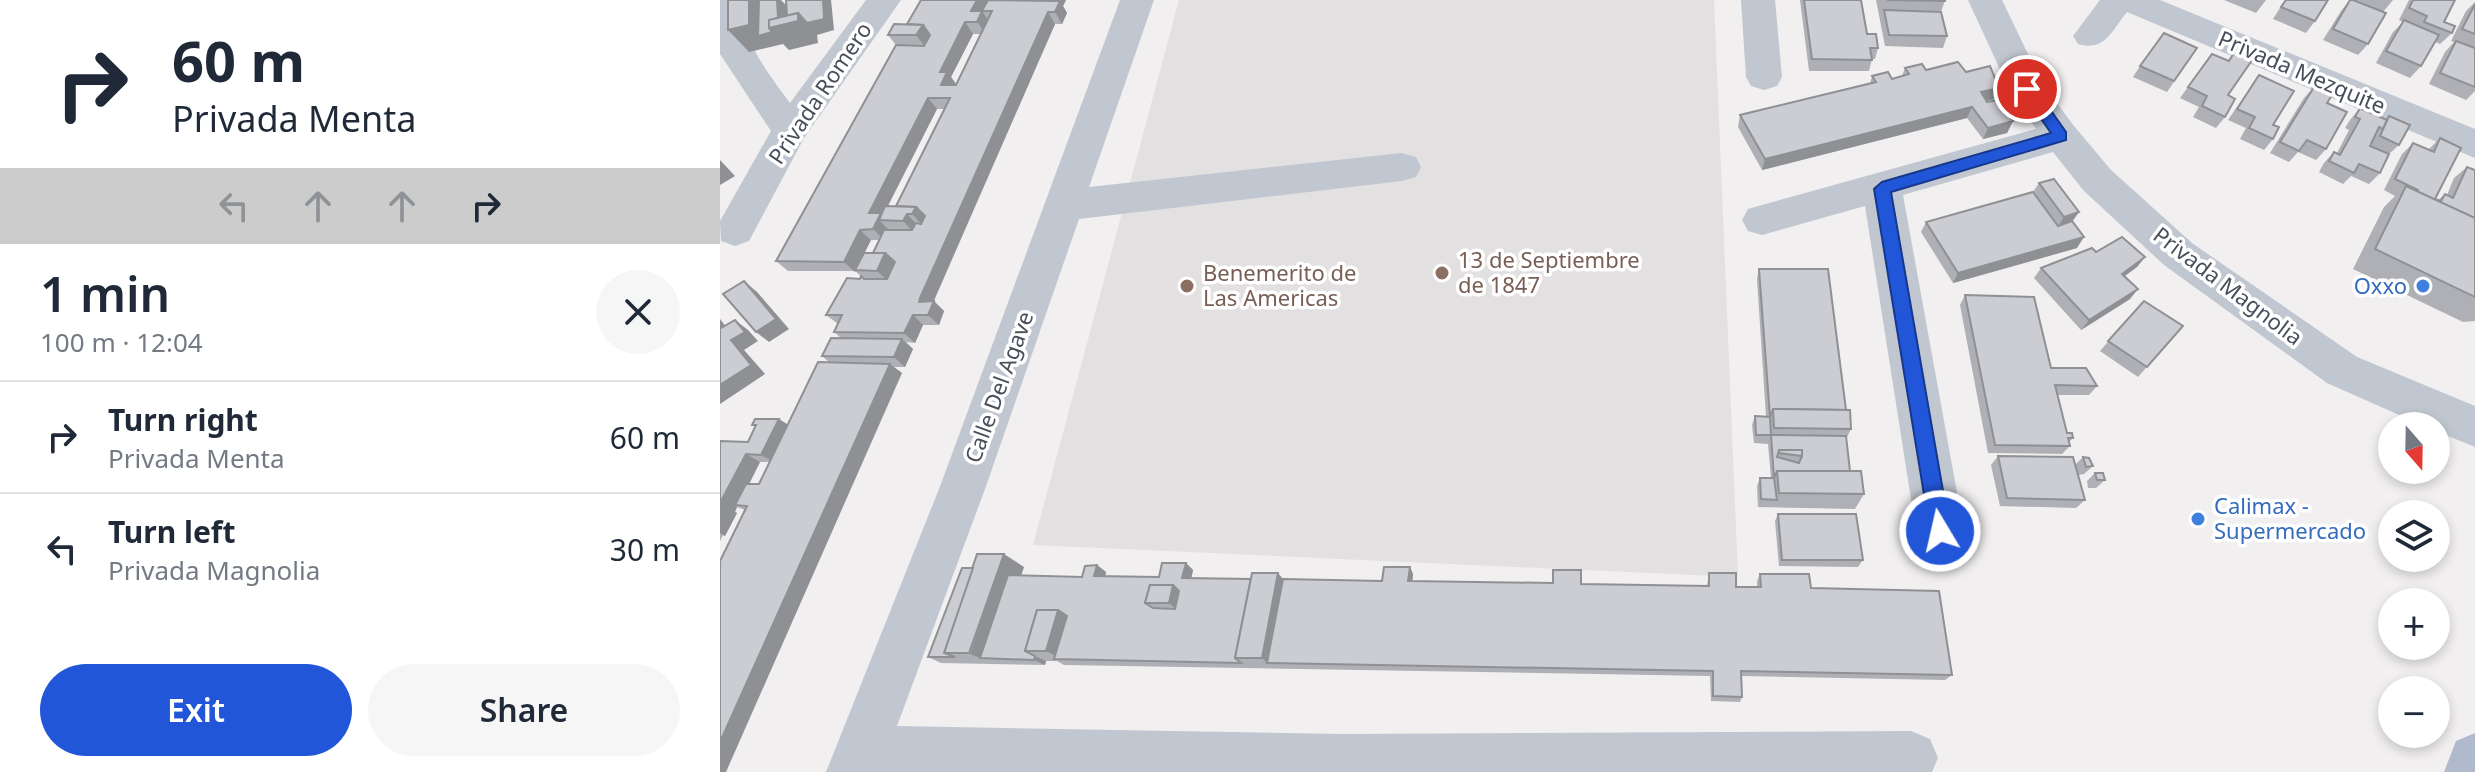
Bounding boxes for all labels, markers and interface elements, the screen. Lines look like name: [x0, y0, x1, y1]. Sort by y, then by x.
street label: Privada Romero: [761, 16, 878, 169]
text: 60 m: [172, 22, 305, 98]
street label: Privada Mezquite: [2214, 22, 2391, 120]
icon: right: [40, 32, 144, 136]
pin: [1993, 55, 2061, 123]
icon: arrive: [2005, 67, 2049, 111]
text: Privada Menta: [172, 94, 417, 143]
icon: left: [212, 184, 256, 228]
icon: ahead: [296, 184, 340, 228]
icon: ahead: [380, 184, 424, 228]
icon: right: [464, 184, 508, 228]
street label: Privada Magnolia: [2148, 219, 2309, 351]
place label: 13 de Septiembre de 1847: [1458, 244, 1640, 299]
place label: Benemerito de Las Americas: [1203, 257, 1356, 312]
text: 1 min: [40, 261, 170, 326]
marker: 13 de Septiembre de 1847: [1433, 264, 1451, 282]
button: close: [596, 270, 680, 354]
place label: Oxxo: [2354, 270, 2407, 300]
marker: Benemerito de Las Americas: [1178, 277, 1196, 295]
marker: Oxxo: [2414, 277, 2432, 295]
street label: Calle Del Agave: [957, 307, 1039, 467]
text: 100 m · 12:04: [40, 324, 203, 360]
text: Turn right: [108, 399, 258, 440]
north arrow: [2378, 412, 2450, 484]
map controls: [2378, 412, 2450, 748]
icon: right: [40, 415, 84, 459]
text: 60 m: [610, 417, 680, 458]
text: Privada Menta: [108, 440, 285, 476]
position arrow: [1898, 489, 1982, 573]
place label: Calimax - Supermercado: [2214, 490, 2366, 545]
button: layers: [2378, 500, 2450, 572]
marker: Calimax - Supermercado: [2189, 510, 2207, 528]
text: Turn left: [108, 511, 236, 552]
icon: left: [40, 527, 84, 571]
text: 30 m: [610, 529, 680, 570]
text: Privada Magnolia: [108, 552, 320, 588]
button: +: [2378, 588, 2450, 660]
button: Exit: [40, 664, 352, 756]
button: Share: [368, 664, 680, 756]
button: −: [2378, 676, 2450, 748]

